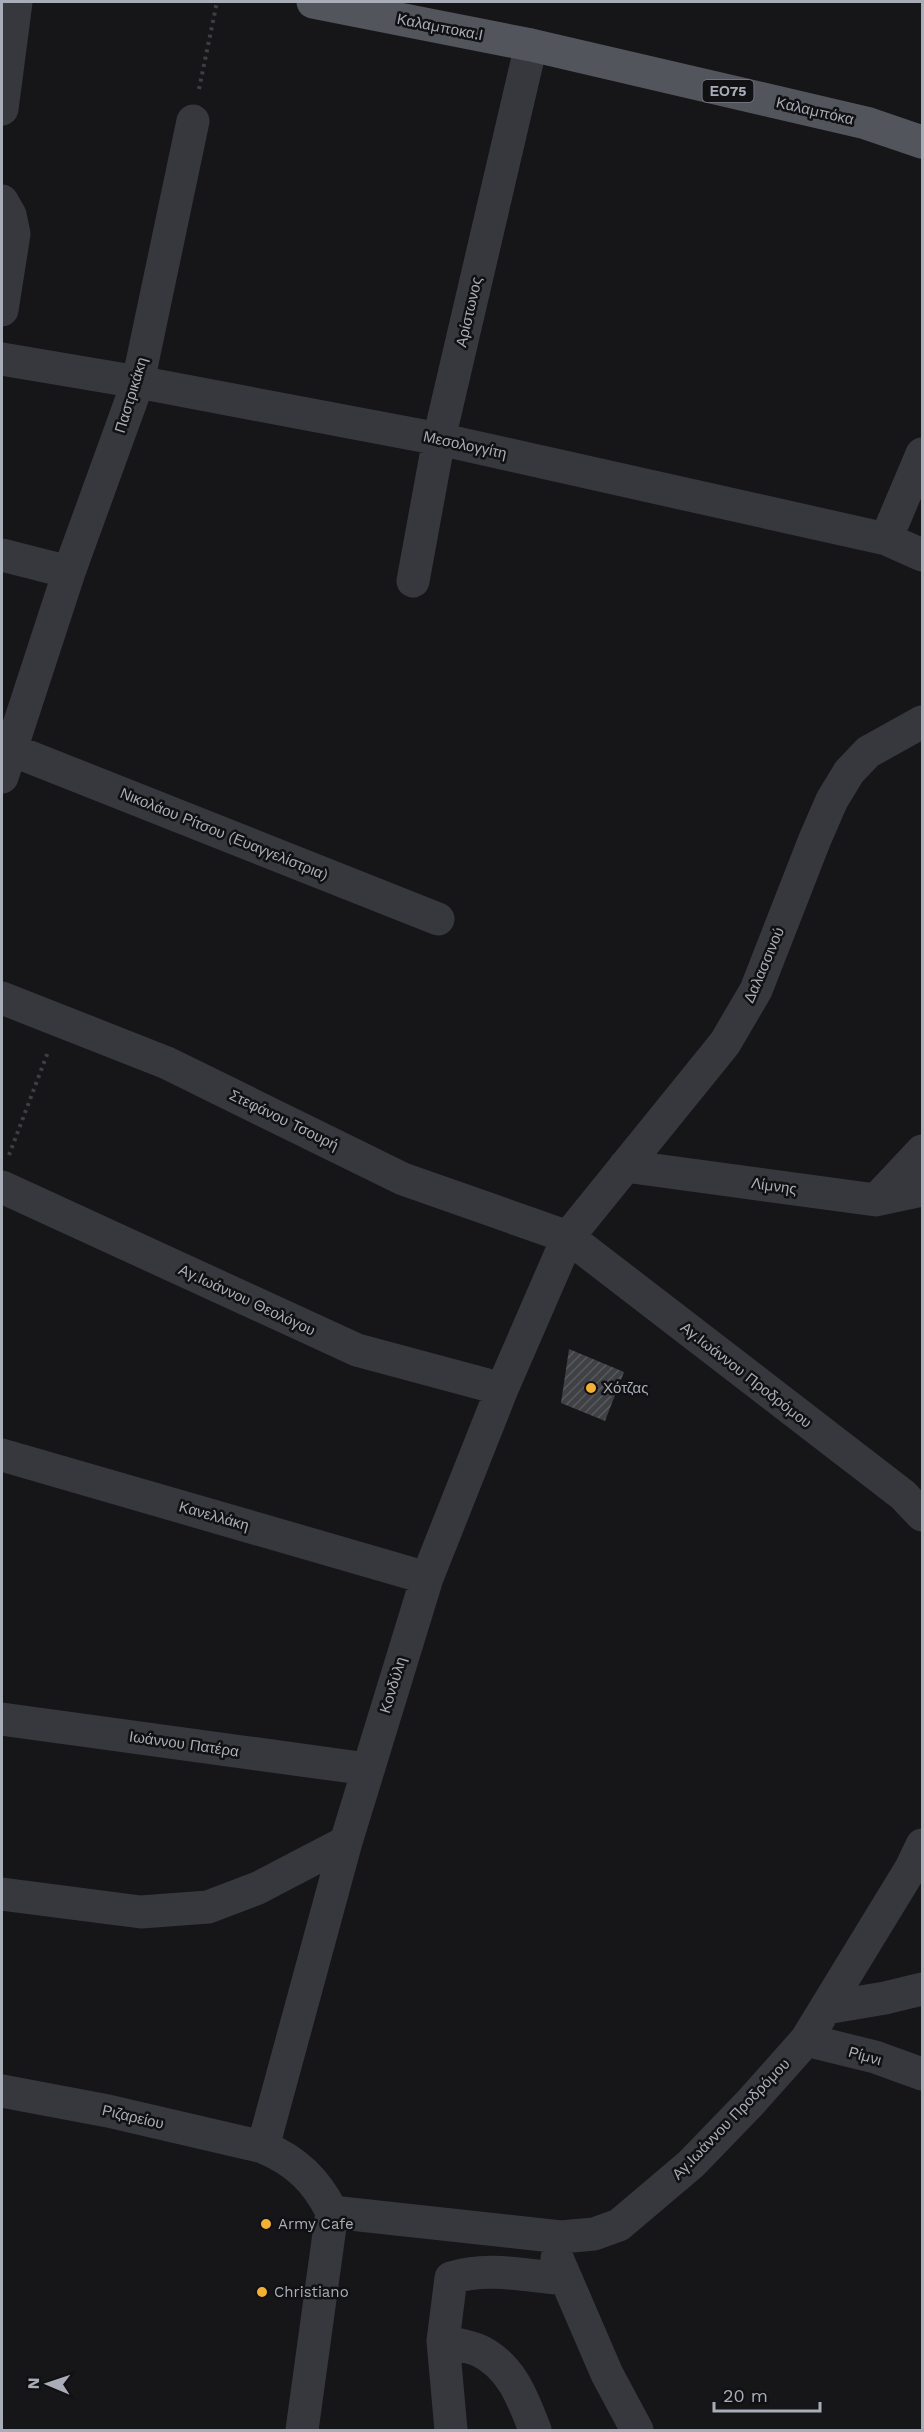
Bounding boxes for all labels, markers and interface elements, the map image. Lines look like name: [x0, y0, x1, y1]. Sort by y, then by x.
street label: Καλαμποκα.Ι: [395, 10, 485, 44]
road number: ΕΟ75: [702, 80, 754, 102]
street label: Καλαμπόκα: [774, 93, 856, 129]
street label: Αρίστωνος: [452, 275, 486, 349]
street label: Παστρικάκη: [111, 355, 151, 435]
street label: Μεσολογγίτη: [422, 427, 508, 463]
street label: Νικολάου Ρίτσου (Ευαγγελίστρια): [117, 784, 331, 884]
street label: Δαλασσινού: [740, 924, 788, 1006]
street label: Στεφάνου Τσουρή: [227, 1086, 341, 1154]
street label: Λίμνης: [750, 1174, 798, 1198]
street label: Αγ.Ιωάννου Θεολόγου: [176, 1260, 318, 1340]
street label: Αγ.Ιωάννου Προδρόμου: [677, 1318, 815, 1432]
place label: Χότζας: [603, 1379, 648, 1397]
marker: Χότζας: [584, 1381, 598, 1395]
street label: Κανελλάκη: [177, 1497, 251, 1535]
street label: Κονδύλη: [376, 1655, 410, 1715]
street label: Ιωάννου Πατέρα: [128, 1727, 240, 1761]
street label: Ρίμνι: [846, 2043, 884, 2069]
street label: Αγ.Ιωάννου Προδρόμου: [669, 2055, 793, 2183]
street label: Ριζαρείου: [100, 2101, 166, 2133]
place label: Army Cafe: [278, 2215, 354, 2233]
marker: Army Cafe: [259, 2217, 273, 2231]
place label: Christiano: [274, 2283, 349, 2301]
marker: Christiano: [255, 2285, 269, 2299]
north arrow: [18, 2354, 78, 2414]
scale bar: [714, 2375, 820, 2413]
text: N: [24, 2377, 43, 2390]
text: 20 m: [723, 2385, 768, 2406]

